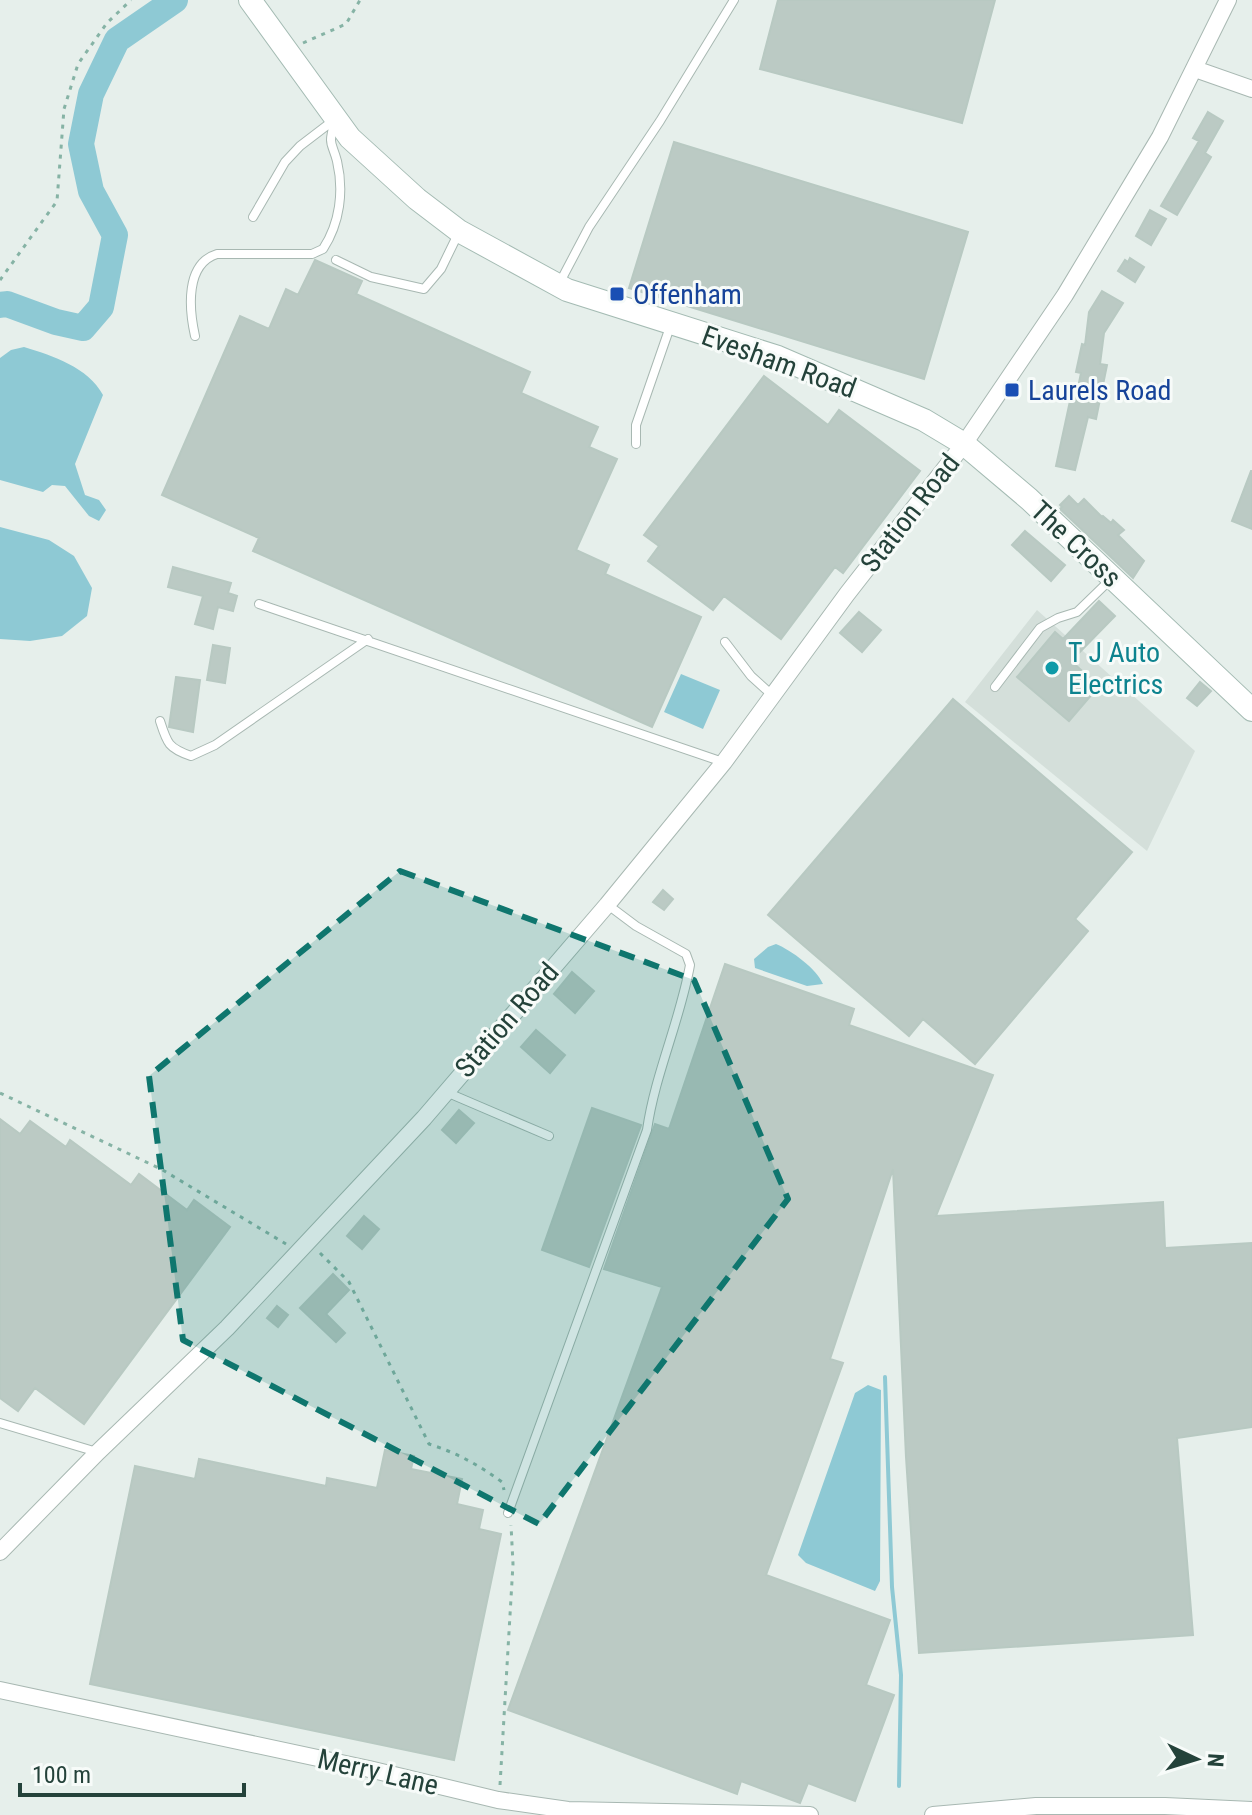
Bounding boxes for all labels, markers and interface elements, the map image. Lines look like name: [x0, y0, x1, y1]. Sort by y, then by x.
place label: Offenham: [633, 278, 742, 311]
marker: Offenham: [608, 285, 626, 303]
street label: Evesham Road: [697, 319, 861, 405]
place label: Laurels Road: [1028, 374, 1172, 407]
marker: Laurels Road: [1003, 381, 1021, 399]
street label: Station Road: [854, 447, 966, 579]
street label: The Cross: [1024, 494, 1128, 594]
place label: T J Auto Electrics: [1068, 636, 1163, 701]
marker: T J Auto Electrics: [1043, 659, 1061, 677]
street label: Station Road: [448, 956, 566, 1084]
north arrow: [1156, 1719, 1236, 1799]
street label: Merry Lane: [314, 1742, 442, 1802]
scale bar: [20, 1747, 244, 1797]
text: N: [1203, 1753, 1228, 1768]
text: 100 m: [32, 1761, 91, 1789]

